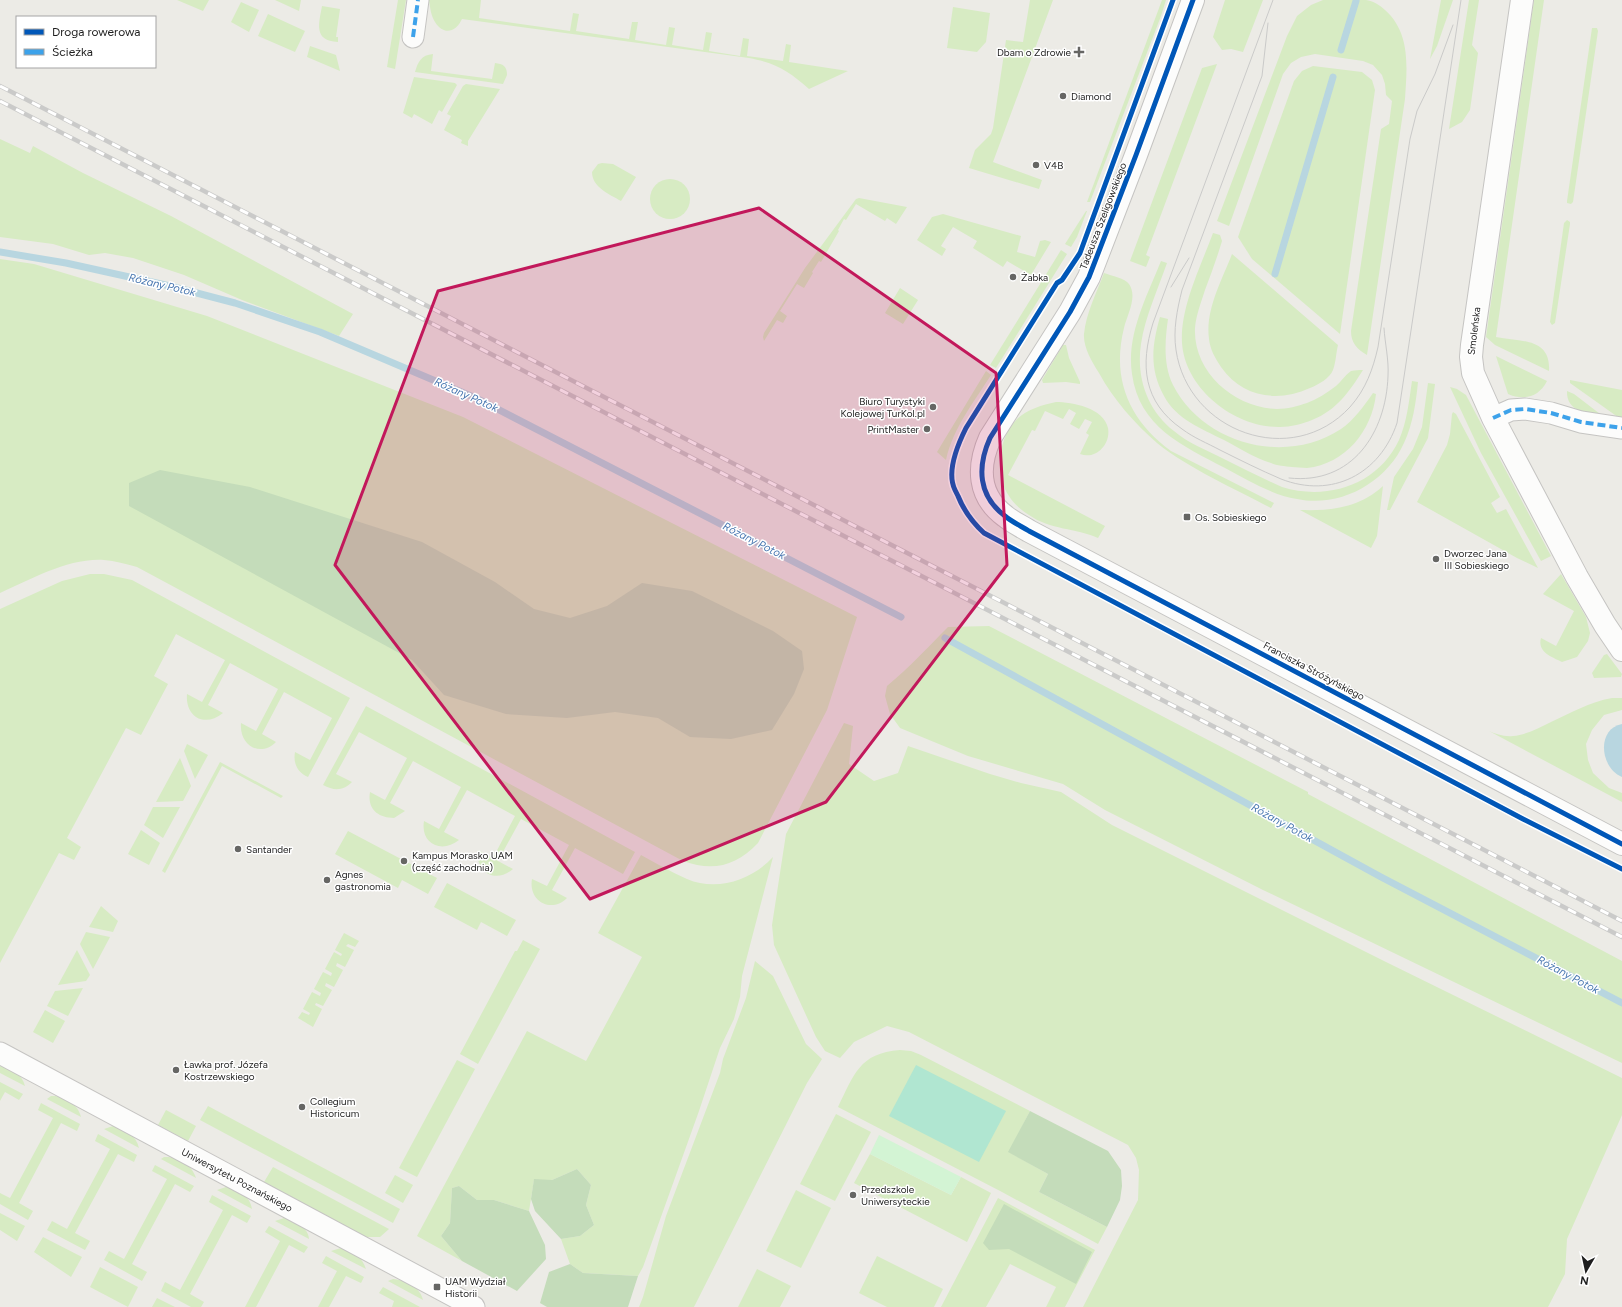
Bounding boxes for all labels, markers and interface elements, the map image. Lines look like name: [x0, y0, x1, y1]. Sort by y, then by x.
legend: [16, 16, 156, 68]
text: Droga rowerowa: [52, 25, 140, 39]
text: Ścieżka: [52, 45, 93, 59]
place label: Dbam o Zdrowie: [997, 46, 1072, 59]
marker: Dbam o Zdrowie: [1074, 47, 1084, 57]
place label: Diamond: [1071, 90, 1111, 103]
marker: Diamond: [1058, 91, 1068, 101]
place label: V4B: [1044, 159, 1063, 172]
marker: V4B: [1031, 160, 1041, 170]
street label: Tadeusza Szeligowskiego: [1077, 161, 1129, 271]
water label: Różany Potok: [127, 271, 197, 299]
place label: Żabka: [1021, 271, 1048, 284]
marker: Żabka: [1008, 272, 1018, 282]
street label: Smoleńska: [1465, 306, 1483, 356]
water label: Różany Potok: [432, 375, 500, 415]
place label: Biuro Turystyki Kolejowej TurKol.pl: [841, 395, 925, 420]
marker: Biuro Turystyki Kolejowej TurKol.pl: [928, 402, 938, 412]
place label: PrintMaster: [867, 423, 920, 436]
marker: PrintMaster: [922, 424, 932, 434]
place label: Os. Sobieskiego: [1195, 511, 1267, 524]
marker: Os. Sobieskiego: [1182, 512, 1192, 522]
water label: Różany Potok: [721, 520, 788, 563]
place label: Dworzec Jana III Sobieskiego: [1444, 547, 1509, 572]
marker: Dworzec Jana III Sobieskiego: [1431, 554, 1441, 564]
street label: Franciszka Stróżyńskiego: [1261, 639, 1367, 703]
water label: Różany Potok: [1249, 801, 1316, 846]
place label: Santander: [246, 843, 293, 856]
marker: Santander: [233, 844, 243, 854]
place label: Kampus Morasko UAM (część zachodnia): [412, 849, 513, 874]
marker: Kampus Morasko UAM (część zachodnia): [399, 856, 409, 866]
place label: Agnes gastronomia: [335, 868, 391, 893]
marker: Agnes gastronomia: [322, 875, 332, 885]
water label: Różany Potok: [1535, 953, 1602, 997]
place label: Ławka prof. Józefa Kostrzewskiego: [184, 1058, 268, 1083]
marker: Ławka prof. Józefa Kostrzewskiego: [171, 1065, 181, 1075]
place label: Collegium Historicum: [310, 1095, 359, 1120]
marker: Collegium Historicum: [297, 1102, 307, 1112]
street label: Uniwersytetu Poznańskiego: [179, 1145, 295, 1215]
place label: Przedszkole Uniwersyteckie: [861, 1183, 930, 1208]
marker: Przedszkole Uniwersyteckie: [848, 1190, 858, 1200]
north arrow: [1566, 1251, 1606, 1291]
text: N: [1579, 1273, 1590, 1287]
place label: UAM Wydział Historii: [445, 1275, 506, 1300]
marker: UAM Wydział Historii: [432, 1282, 442, 1292]

